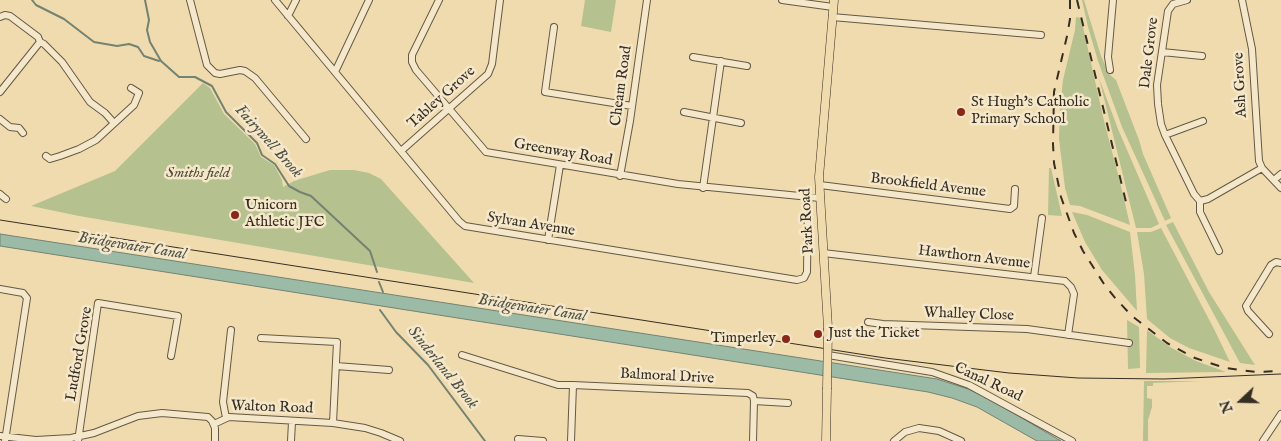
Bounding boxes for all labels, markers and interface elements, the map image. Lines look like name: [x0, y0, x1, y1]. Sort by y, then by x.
street label: Dale Grove: [1137, 16, 1163, 90]
street label: Cheam Road: [607, 45, 637, 127]
street label: Ash Grove: [1230, 52, 1252, 118]
street label: Tabley Grove: [405, 63, 479, 133]
place label: St Hugh's Catholic Primary School: [971, 94, 1089, 129]
water label: Fairywell Brook: [230, 101, 306, 183]
marker: St Hugh's Catholic Primary School: [955, 106, 967, 118]
street label: Greenway Road: [512, 135, 614, 171]
park label: Smiths field: [166, 165, 230, 183]
street label: Brookfield Avenue: [869, 170, 987, 202]
street label: Park Road: [797, 188, 819, 254]
place label: Unicorn Athletic JFC: [245, 197, 324, 232]
marker: Unicorn Athletic JFC: [229, 209, 241, 221]
street label: Sylvan Avenue: [486, 209, 576, 241]
water label: Bridgewater Canal: [76, 229, 188, 265]
street label: Hawthorn Avenue: [917, 242, 1031, 274]
water label: Bridgewater Canal: [476, 291, 588, 327]
street label: Whalley Close: [924, 304, 1014, 326]
street label: Ludford Grove: [63, 305, 97, 403]
water label: Sinderland Brook: [403, 323, 481, 413]
place label: Just the Ticket: [828, 325, 920, 343]
marker: Just the Ticket: [812, 328, 824, 340]
place label: Timperley: [711, 330, 776, 348]
marker: Timperley: [780, 333, 792, 345]
street label: Canal Road: [951, 359, 1025, 407]
street label: Balmoral Drive: [619, 366, 715, 388]
north arrow: [1216, 376, 1266, 426]
text: N: [1216, 397, 1238, 415]
street label: Walton Road: [231, 398, 313, 418]

